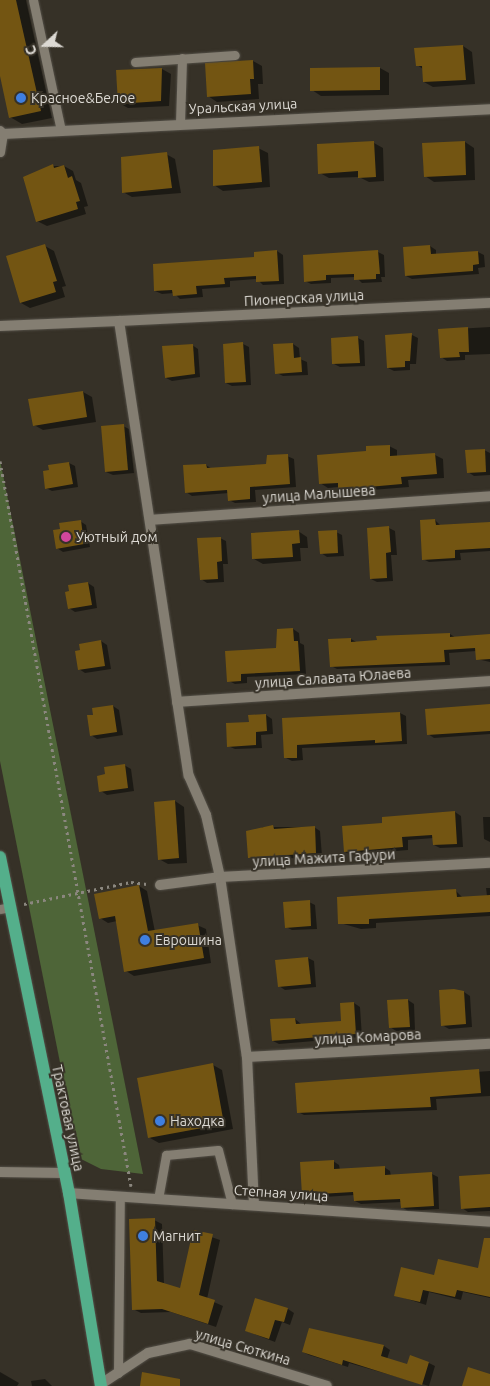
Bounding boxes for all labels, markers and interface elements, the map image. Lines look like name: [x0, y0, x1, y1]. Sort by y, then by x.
north arrow: [20, 20, 70, 70]
text: С: [22, 43, 40, 57]
place label: Красное&Белое: [31, 90, 135, 106]
marker: Красное&Белое: [15, 92, 27, 104]
street label: Уральская улица: [188, 95, 298, 117]
street label: Пионерская улица: [244, 286, 364, 310]
street label: улица Малышева: [262, 482, 376, 506]
place label: Уютный дом: [76, 529, 158, 545]
marker: Уютный дом: [60, 531, 72, 543]
street label: улица Салавата Юлаева: [254, 664, 412, 692]
street label: улица Мажита Гафури: [252, 846, 396, 870]
place label: Еврошина: [155, 932, 222, 948]
marker: Еврошина: [139, 934, 151, 946]
street label: улица Комарова: [314, 1026, 422, 1048]
street label: Трактовая улица: [49, 1063, 87, 1173]
place label: Находка: [170, 1113, 225, 1129]
marker: Находка: [154, 1115, 166, 1127]
street label: Степная улица: [233, 1181, 329, 1205]
place label: Магнит: [153, 1228, 201, 1244]
marker: Магнит: [137, 1230, 149, 1242]
street label: улица Сюткина: [193, 1325, 293, 1369]

